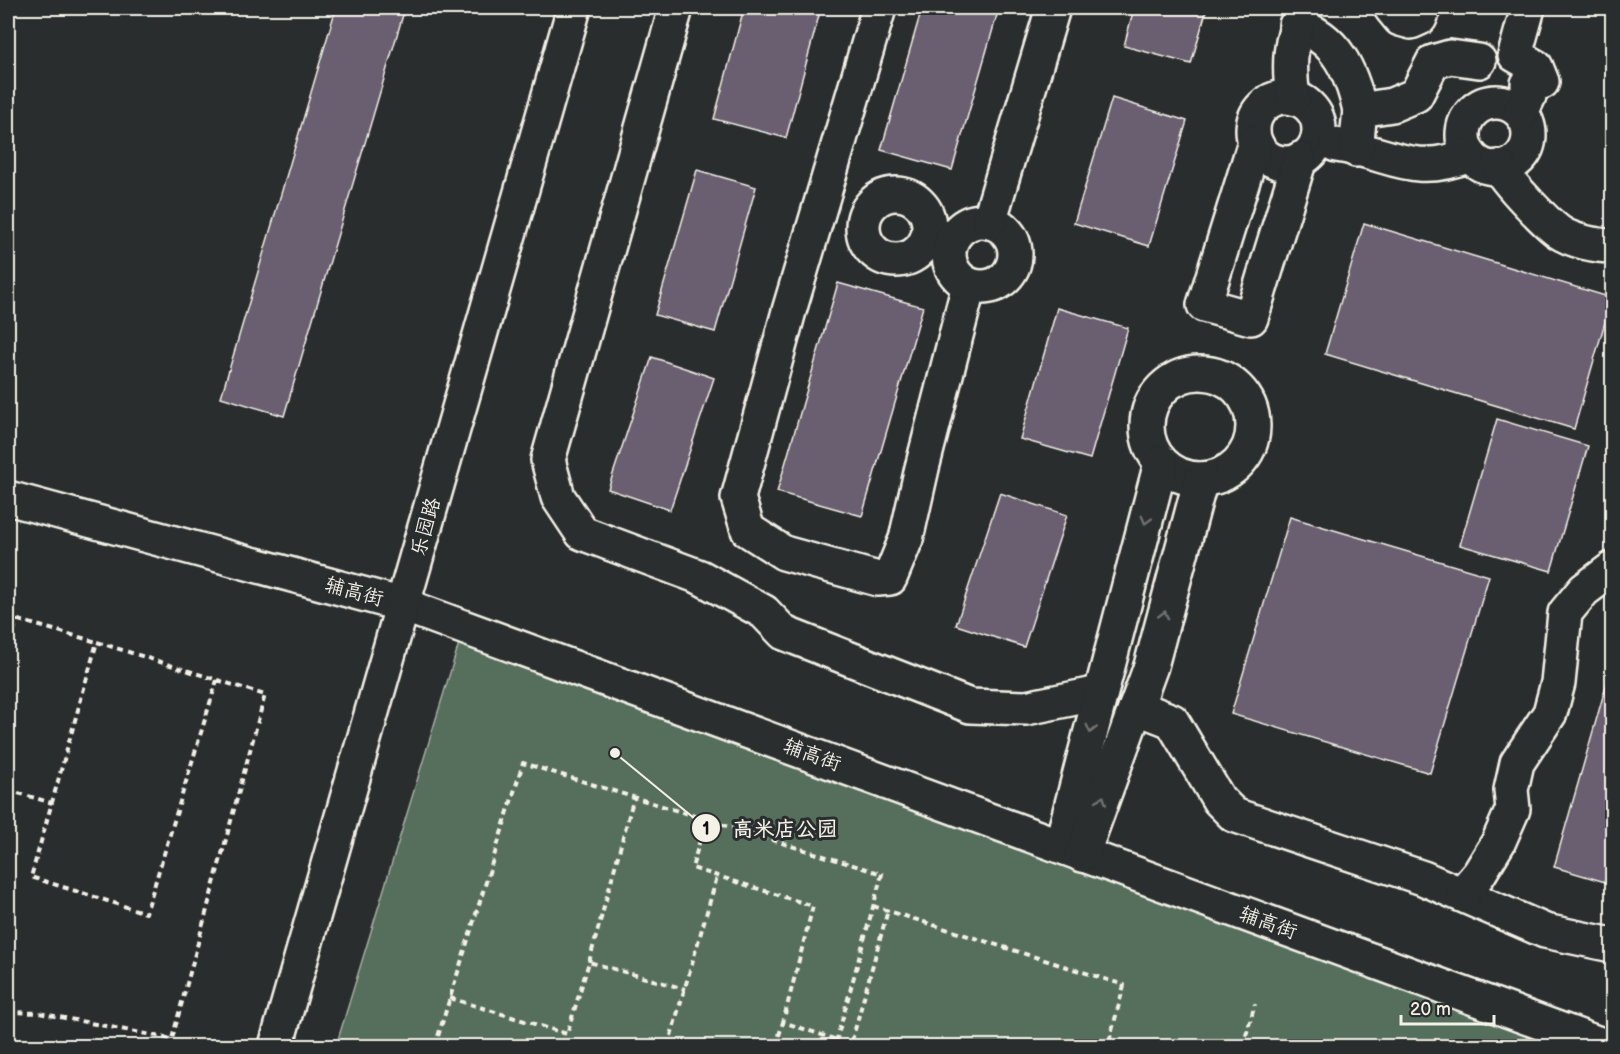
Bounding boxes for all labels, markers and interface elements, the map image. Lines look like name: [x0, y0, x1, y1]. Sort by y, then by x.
street label: 乐园路: [406, 494, 446, 559]
one-way arrow: [1140, 514, 1153, 524]
street label: 辅高街: [322, 573, 386, 611]
one-way arrow: [1157, 610, 1170, 620]
one-way arrow: [1086, 723, 1098, 733]
street label: 辅高街: [780, 733, 844, 777]
one-way arrow: [1095, 795, 1108, 805]
callout: 高米店公园: [691, 809, 850, 848]
text: 高米店公园: [733, 817, 838, 842]
text: 1: [702, 819, 710, 840]
street label: 辅高街: [1236, 901, 1300, 945]
scale bar: [1401, 988, 1494, 1026]
text: 20 m: [1410, 999, 1451, 1020]

